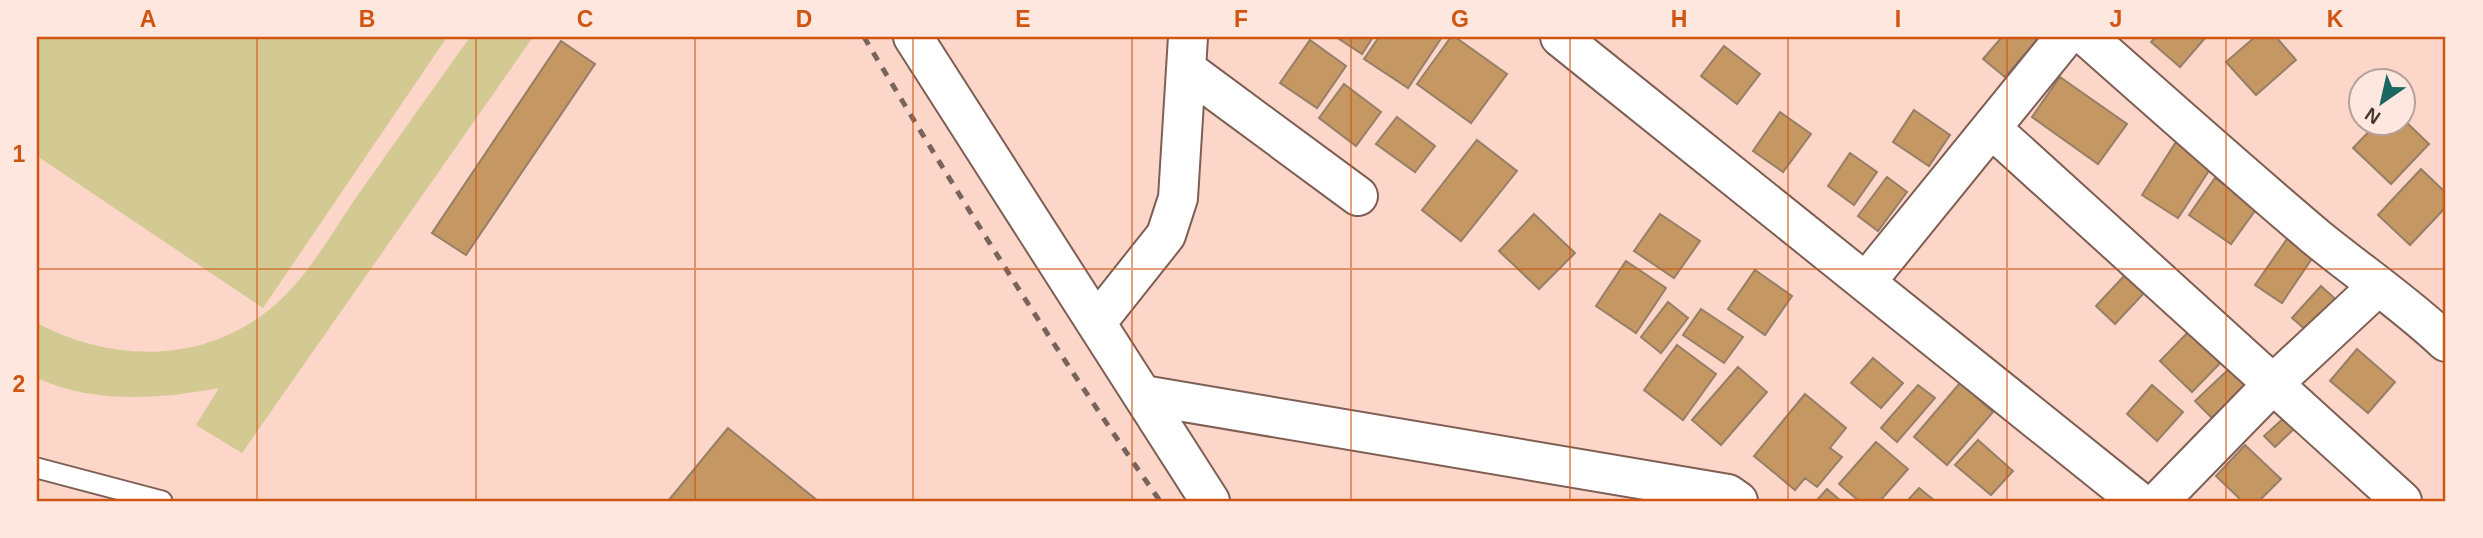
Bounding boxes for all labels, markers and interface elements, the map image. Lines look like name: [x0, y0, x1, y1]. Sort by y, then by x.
text: A: [140, 6, 156, 32]
text: B: [359, 6, 375, 32]
text: C: [577, 6, 593, 32]
text: D: [796, 6, 812, 32]
text: E: [1015, 6, 1031, 32]
text: F: [1234, 6, 1248, 32]
text: G: [1451, 6, 1469, 32]
text: H: [1671, 6, 1687, 32]
text: I: [1895, 6, 1901, 32]
text: J: [2110, 6, 2122, 32]
text: K: [2327, 6, 2344, 32]
north arrow: [2346, 66, 2416, 136]
text: N: [2361, 103, 2384, 128]
text: 1: [13, 141, 26, 167]
text: 2: [13, 371, 25, 397]

